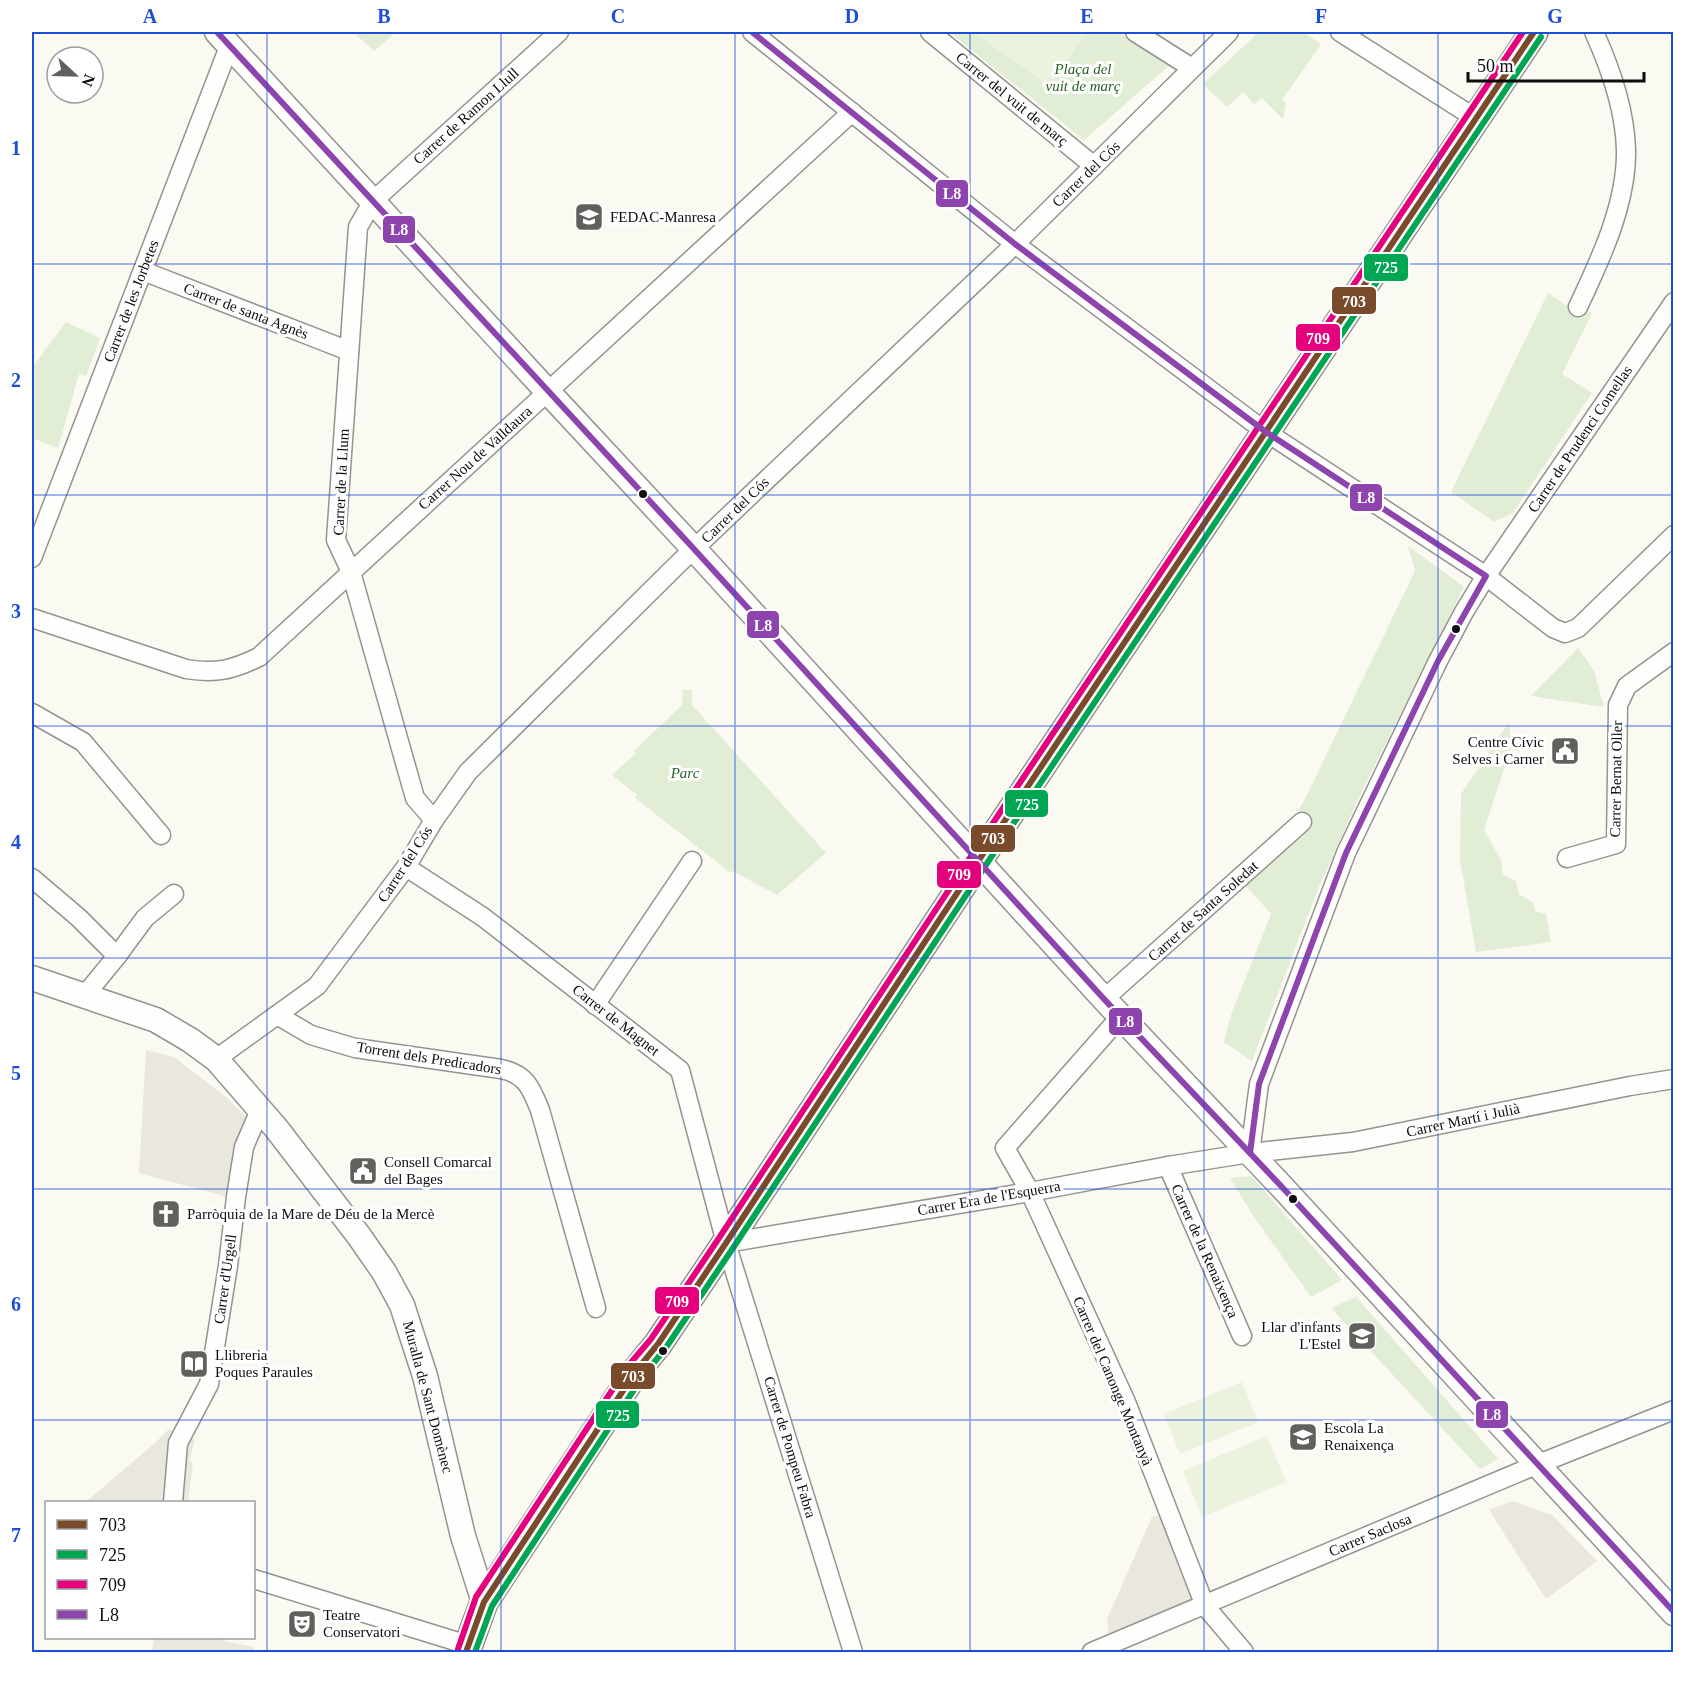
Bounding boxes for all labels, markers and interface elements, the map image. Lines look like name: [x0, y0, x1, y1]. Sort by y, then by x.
text: A: [143, 5, 158, 27]
text: B: [377, 5, 391, 27]
text: C: [611, 5, 625, 27]
text: D: [845, 5, 859, 27]
text: E: [1080, 5, 1094, 27]
text: F: [1315, 5, 1327, 27]
text: G: [1547, 5, 1563, 27]
north arrow: [45, 45, 105, 105]
scale bar: [1468, 45, 1644, 83]
street label: Carrer del vuit de març: [953, 49, 1071, 149]
text: 50 m: [1477, 56, 1514, 76]
park label: Plaça del vuit de març: [1046, 61, 1121, 94]
street label: Carrer de Ramon Llull: [410, 64, 522, 168]
text: N: [78, 72, 98, 89]
text: 1: [11, 137, 21, 159]
street label: Carrer del Cós: [1049, 138, 1123, 210]
line badge: L8: [935, 179, 969, 208]
text: L8: [943, 185, 961, 202]
school or university icon: FEDAC-Manresa: [573, 201, 605, 233]
place label: FEDAC-Manresa: [610, 209, 716, 225]
line badge: L8: [382, 215, 416, 244]
text: L8: [390, 221, 408, 238]
street label: Carrer de les Jorbetes: [100, 238, 162, 364]
line badge: 725: [1363, 253, 1409, 282]
text: 725: [1374, 259, 1398, 276]
street label: Carrer de santa Agnès: [181, 280, 311, 342]
line badge: 703: [1331, 286, 1377, 315]
text: 703: [1342, 293, 1366, 310]
line badge: 709: [1295, 323, 1341, 352]
text: 709: [1306, 330, 1330, 347]
street label: Carrer de Prudenci Comellas: [1525, 362, 1635, 515]
text: 2: [11, 369, 21, 391]
street label: Carrer Nou de Valldaura: [415, 403, 535, 513]
street label: Carrer de la Llum: [330, 428, 352, 536]
street label: Carrer del Cós: [698, 474, 772, 546]
line badge: L8: [1349, 483, 1383, 512]
unlabelled marker: [637, 488, 649, 500]
text: L8: [1357, 489, 1375, 506]
text: 3: [11, 600, 21, 622]
line badge: L8: [746, 610, 780, 639]
text: L8: [754, 617, 772, 634]
unlabelled marker: [1450, 623, 1462, 635]
street label: Carrer Bernat Oller: [1607, 721, 1625, 837]
place label: Centre Cívic Selves i Carner: [1452, 734, 1544, 767]
public building icon: Centre Cívic Selves i Carner: [1549, 735, 1581, 767]
park label: Parc: [670, 765, 700, 781]
line badge: 725: [1004, 789, 1049, 818]
text: 725: [1015, 796, 1039, 813]
street label: Carrer del Cós: [374, 823, 436, 905]
line badge: 703: [970, 824, 1016, 853]
text: 703: [981, 830, 1005, 847]
text: 4: [11, 831, 21, 853]
street label: Carrer de Santa Soledat: [1145, 857, 1262, 964]
line badge: 709: [936, 860, 982, 889]
text: 709: [947, 866, 971, 883]
street label: Carrer de Magnet: [569, 981, 663, 1059]
line badge: L8: [1108, 1007, 1143, 1036]
text: L8: [1116, 1013, 1134, 1030]
street label: Torrent dels Predicadors: [355, 1039, 503, 1077]
text: 5: [11, 1062, 21, 1084]
street label: Carrer Martí i Julià: [1405, 1100, 1521, 1140]
place label: Consell Comarcal del Bages: [384, 1154, 492, 1187]
public building icon: Consell Comarcal del Bages: [347, 1155, 379, 1187]
street label: Carrer Era de l'Esquerra: [916, 1177, 1062, 1218]
street label: Carrer de la Renaixença: [1168, 1182, 1242, 1321]
unlabelled marker: [1287, 1193, 1299, 1205]
church icon: Parròquia de la Mare de Déu de la Mercè: [150, 1198, 182, 1230]
place label: Parròquia de la Mare de Déu de la Mercè: [187, 1206, 435, 1222]
street label: Carrer d'Urgell: [211, 1233, 239, 1325]
line badge: 709: [654, 1286, 700, 1315]
text: 6: [11, 1293, 21, 1315]
text: 709: [665, 1293, 689, 1310]
street label: Carrer del Canonge Montanyà: [1070, 1294, 1156, 1468]
street label: Muralla de Sant Domènec: [400, 1319, 456, 1475]
place label: Llar d'infants L'Estel: [1261, 1319, 1341, 1352]
school or university icon: Llar d'infants L'Estel: [1346, 1320, 1378, 1352]
unlabelled marker: [657, 1345, 669, 1357]
place label: Llibreria Poques Paraules: [215, 1347, 313, 1380]
library icon: Llibreria Poques Paraules: [178, 1348, 210, 1380]
line badge: 703: [610, 1362, 656, 1390]
text: 703: [621, 1368, 645, 1385]
street label: Carrer de Pompeu Fabra: [761, 1374, 819, 1520]
line badge: 725: [595, 1400, 640, 1429]
line badge: L8: [1475, 1400, 1509, 1429]
text: L8: [1483, 1406, 1501, 1423]
text: 725: [606, 1407, 630, 1424]
place label: Escola La Renaixença: [1324, 1420, 1394, 1453]
school or university icon: Escola La Renaixença: [1287, 1421, 1319, 1453]
legend: [45, 1501, 255, 1639]
street label: Carrer Saclosa: [1326, 1510, 1414, 1560]
text: 703: [99, 1515, 126, 1535]
text: 7: [11, 1524, 21, 1546]
text: 725: [99, 1545, 126, 1565]
text: 709: [99, 1575, 126, 1595]
text: L8: [99, 1605, 119, 1625]
place label: Teatre Conservatori: [323, 1607, 400, 1640]
theatre icon: Teatre Conservatori: [286, 1608, 318, 1640]

